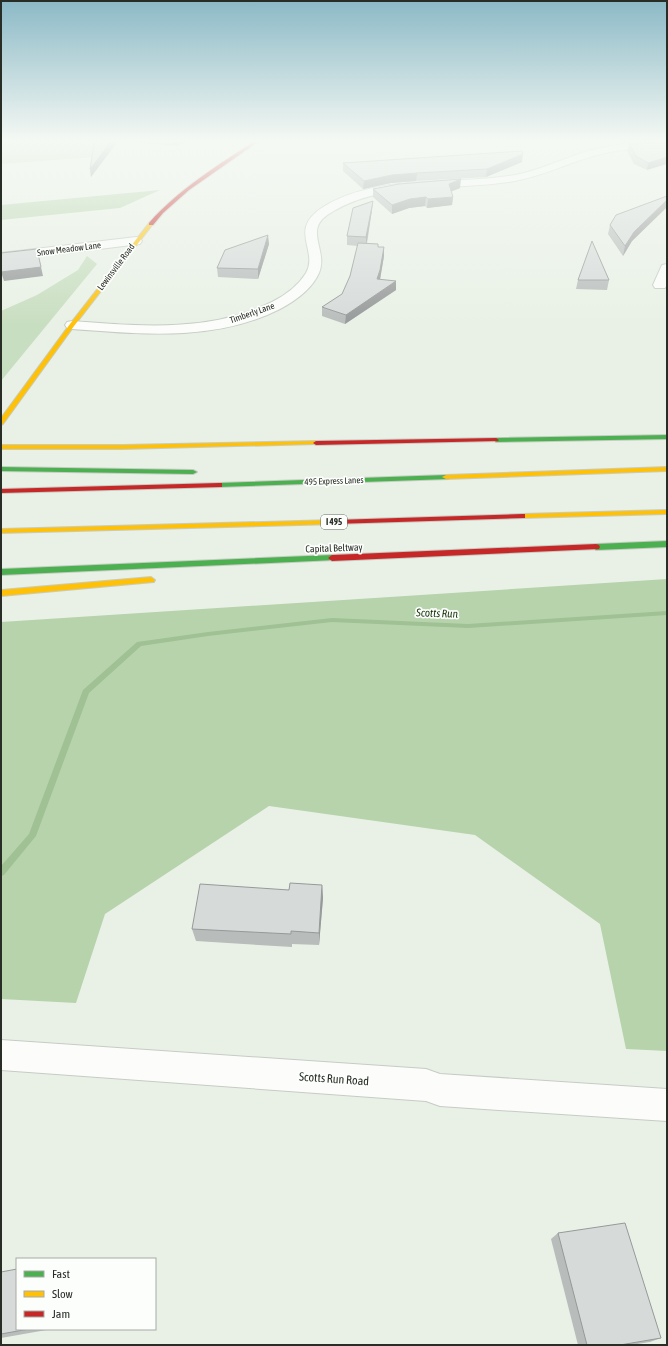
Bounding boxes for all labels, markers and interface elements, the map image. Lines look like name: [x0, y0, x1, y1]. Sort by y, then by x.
street label: Snow Meadow Lane: [36, 240, 102, 258]
street label: Lewinsville Road: [95, 242, 137, 292]
street label: Timberly Lane: [228, 301, 276, 325]
street label: 495 Express Lanes: [304, 475, 364, 487]
road number: I 495: [321, 515, 347, 529]
street label: Capital Beltway: [305, 542, 363, 554]
water label: Scotts Run: [415, 606, 459, 620]
street label: Scotts Run Road: [299, 1070, 369, 1088]
legend: [16, 1258, 156, 1330]
text: Fast: [52, 1267, 70, 1281]
text: Slow: [52, 1287, 73, 1301]
text: Jam: [52, 1307, 70, 1321]

